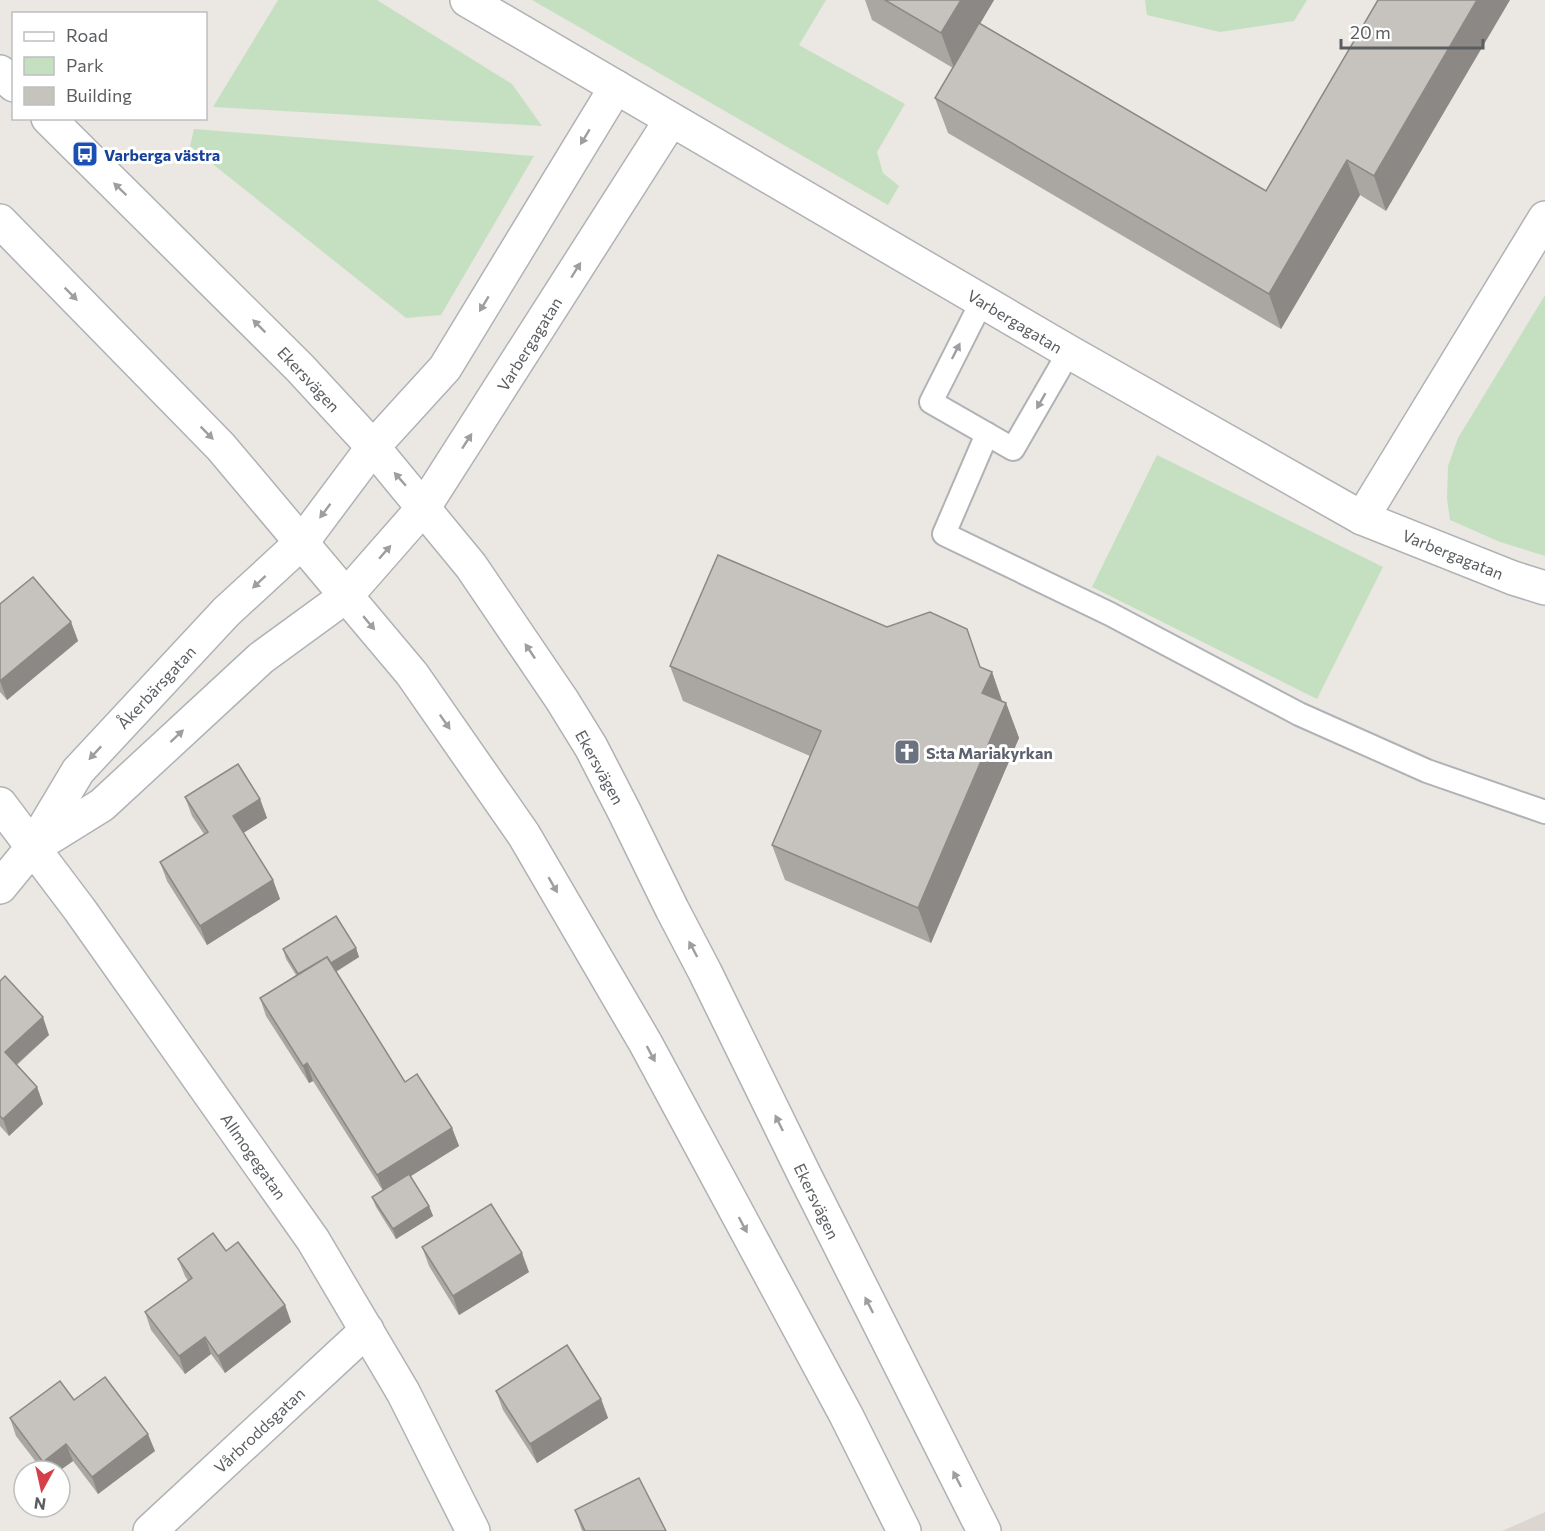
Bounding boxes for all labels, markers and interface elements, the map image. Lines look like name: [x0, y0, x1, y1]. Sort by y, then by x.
legend: [12, 12, 207, 120]
scale bar: [1341, 12, 1484, 50]
text: 20 m: [1350, 21, 1391, 43]
text: Road: [66, 24, 108, 46]
text: Park: [66, 54, 104, 76]
text: Building: [66, 84, 132, 106]
one-way arrow: [580, 129, 591, 145]
bus stop icon: Varberga västra: [70, 139, 100, 169]
place label: Varberga västra: [104, 145, 220, 164]
one-way arrow: [114, 182, 128, 196]
one-way arrow: [570, 262, 581, 279]
street label: Varbergagatan: [964, 285, 1066, 357]
one-way arrow: [63, 286, 77, 300]
street label: Varbergagatan: [493, 294, 565, 394]
one-way arrow: [478, 296, 489, 312]
one-way arrow: [252, 320, 266, 334]
street label: Ekersvägen: [274, 343, 344, 415]
one-way arrow: [952, 343, 961, 360]
one-way arrow: [1035, 393, 1046, 409]
one-way arrow: [200, 425, 214, 439]
one-way arrow: [461, 433, 473, 449]
one-way arrow: [393, 471, 406, 487]
one-way arrow: [319, 503, 331, 519]
street label: Varbergagatan: [1400, 525, 1506, 583]
one-way arrow: [378, 545, 391, 560]
one-way arrow: [251, 575, 266, 589]
one-way arrow: [362, 615, 375, 630]
street label: Åkerbärsgatan: [113, 642, 199, 732]
one-way arrow: [525, 643, 536, 659]
one-way arrow: [439, 714, 451, 730]
street label: Ekersvägen: [572, 727, 628, 807]
one-way arrow: [169, 730, 184, 743]
church icon: S:ta Mariakyrkan: [892, 737, 922, 767]
place label: S:ta Mariakyrkan: [926, 743, 1053, 762]
one-way arrow: [88, 745, 102, 760]
one-way arrow: [547, 877, 558, 893]
one-way arrow: [688, 940, 698, 957]
one-way arrow: [646, 1045, 656, 1062]
street label: Allmogegatan: [217, 1109, 291, 1203]
one-way arrow: [774, 1115, 784, 1132]
street label: Ekersvägen: [790, 1160, 844, 1242]
one-way arrow: [738, 1217, 748, 1234]
one-way arrow: [865, 1296, 874, 1313]
street label: Vårbroddsgatan: [210, 1383, 308, 1477]
north arrow: [12, 1459, 72, 1519]
one-way arrow: [953, 1470, 962, 1487]
text: N: [33, 1494, 47, 1515]

